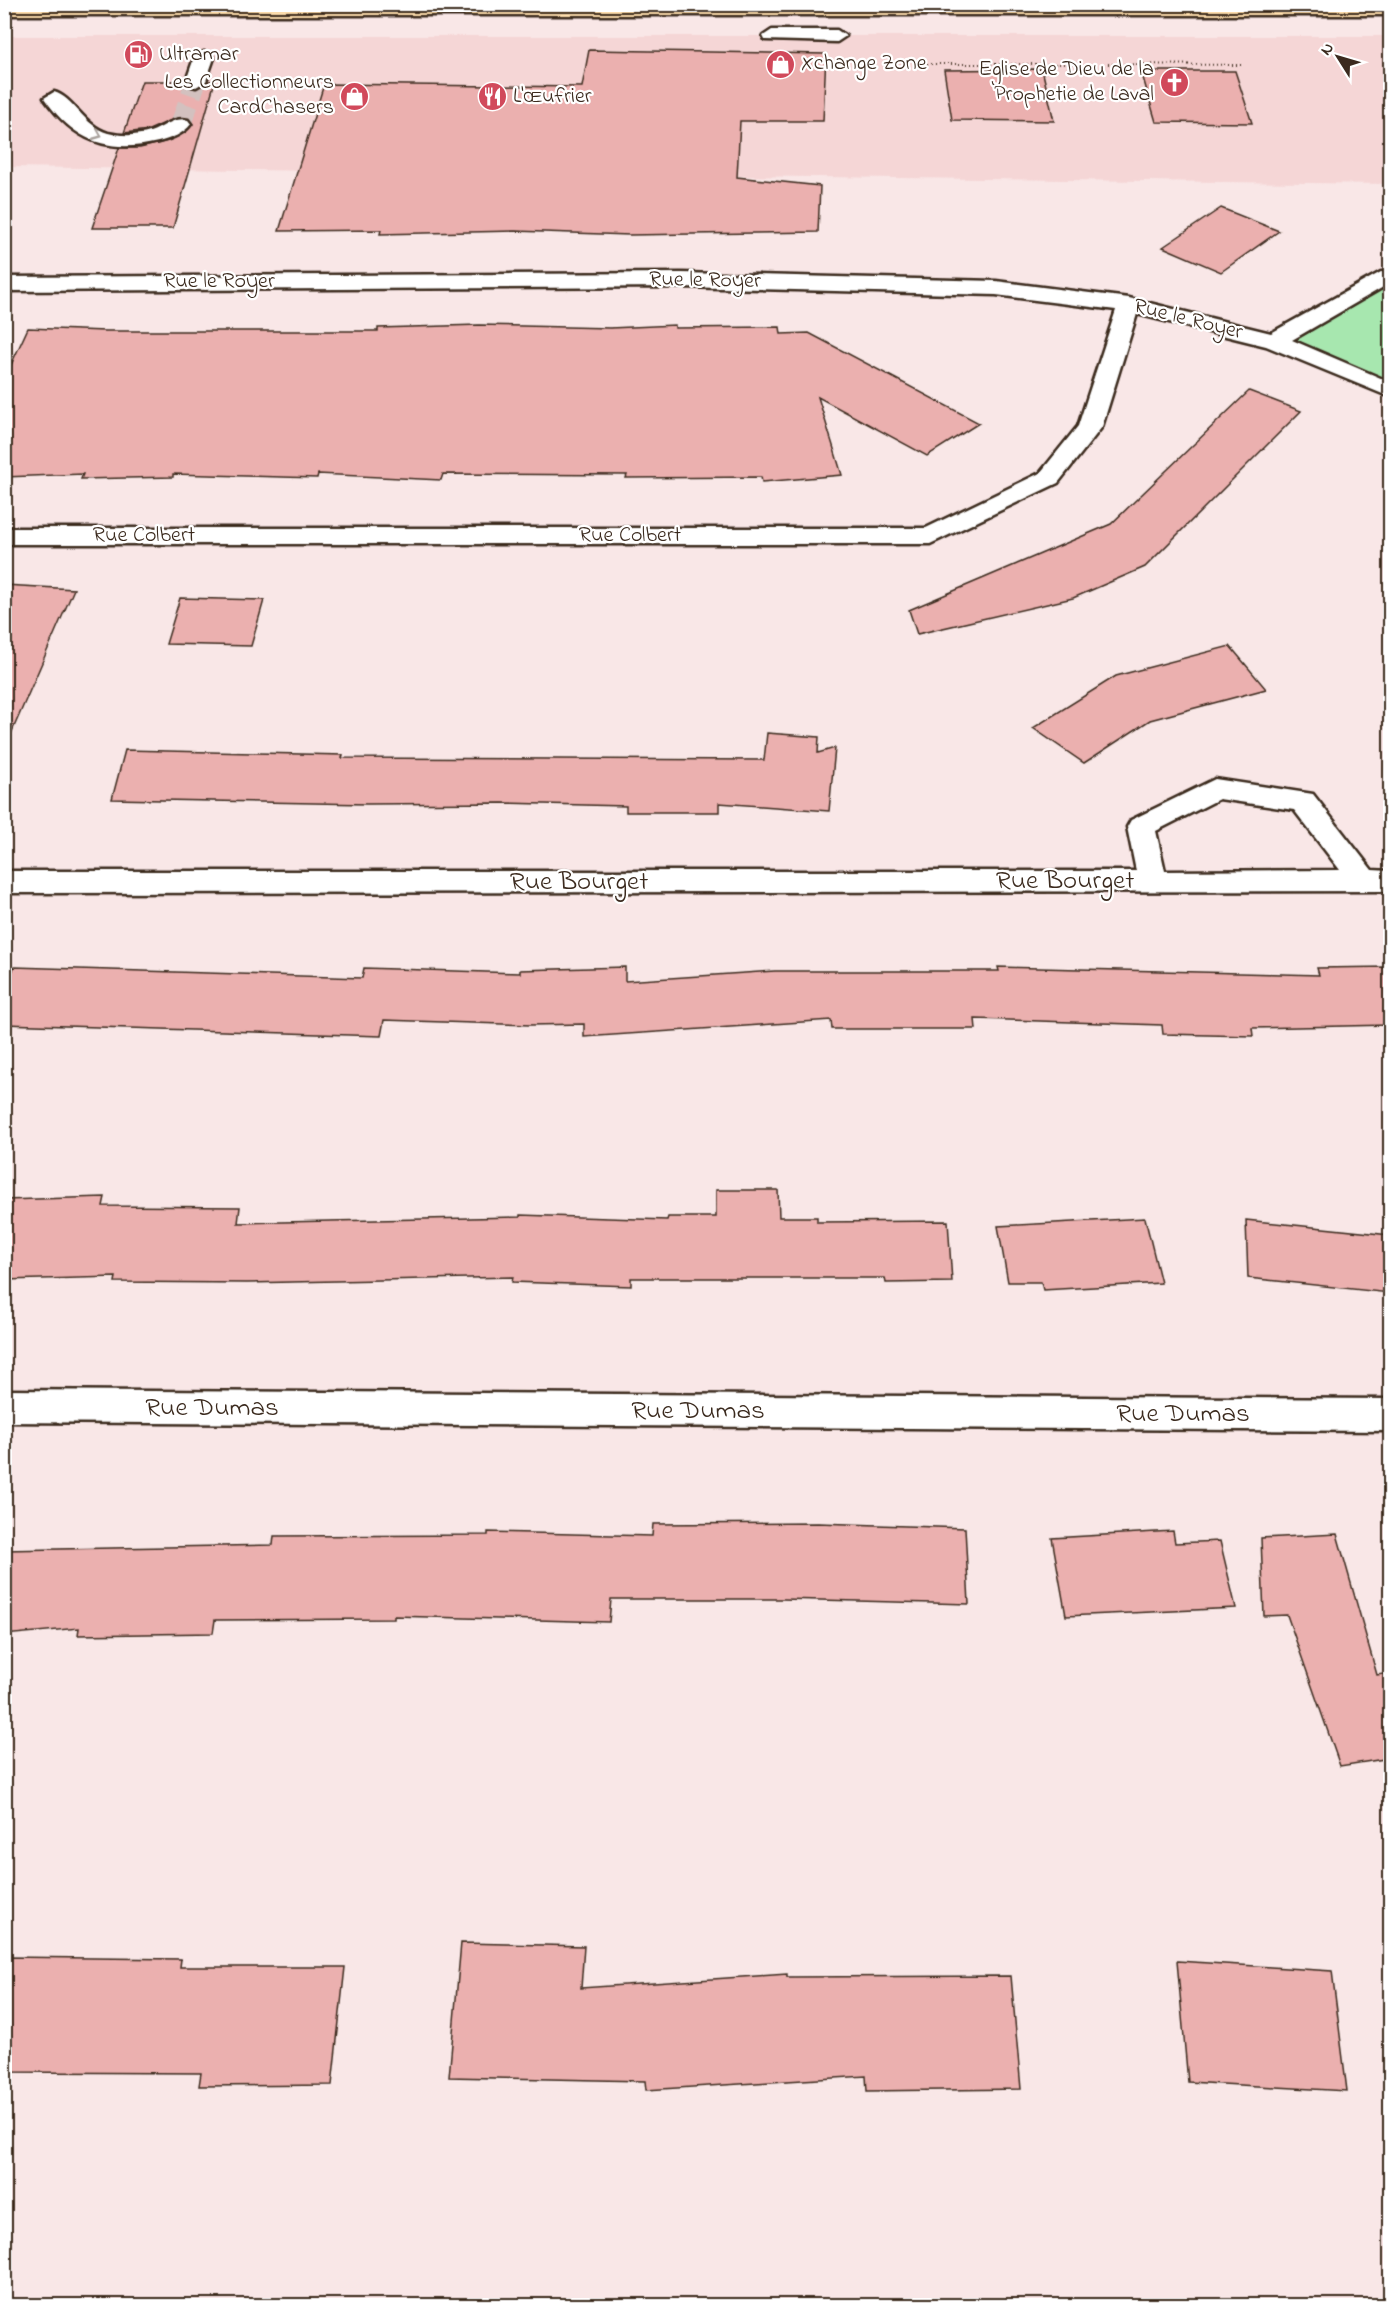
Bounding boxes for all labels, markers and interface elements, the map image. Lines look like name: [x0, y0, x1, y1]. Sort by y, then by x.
north arrow: [1308, 27, 1368, 87]
text: N: [1315, 37, 1341, 61]
fuel station icon: Ultramar: [122, 39, 154, 71]
place label: Ultramar: [159, 39, 239, 71]
shop icon: Xchange Zone: [764, 48, 796, 80]
place label: Xchange Zone: [801, 48, 927, 81]
place label: Eglise de Dieu de la Prophetie de Laval: [978, 54, 1154, 111]
place label: Les Collectionneurs CardChasers: [165, 67, 334, 124]
church icon: Eglise de Dieu de la Prophetie de Laval: [1159, 67, 1191, 99]
shop icon: Les Collectionneurs CardChasers: [339, 80, 371, 112]
restaurant icon: L'Œufrier: [476, 81, 508, 113]
place label: L'Œufrier: [513, 81, 592, 113]
one-way arrow: [92, 128, 103, 140]
street label: Rue le Royer: [649, 264, 761, 299]
street label: Rue le Royer: [163, 266, 275, 299]
street label: Rue le Royer: [1130, 291, 1246, 350]
street label: Rue Colbert: [93, 520, 196, 552]
street label: Rue Colbert: [579, 520, 682, 552]
street label: Rue Bourget: [996, 862, 1134, 901]
street label: Rue Bourget: [510, 863, 648, 902]
street label: Rue Dumas: [145, 1389, 279, 1428]
street label: Rue Dumas: [631, 1392, 765, 1431]
street label: Rue Dumas: [1116, 1395, 1250, 1434]

